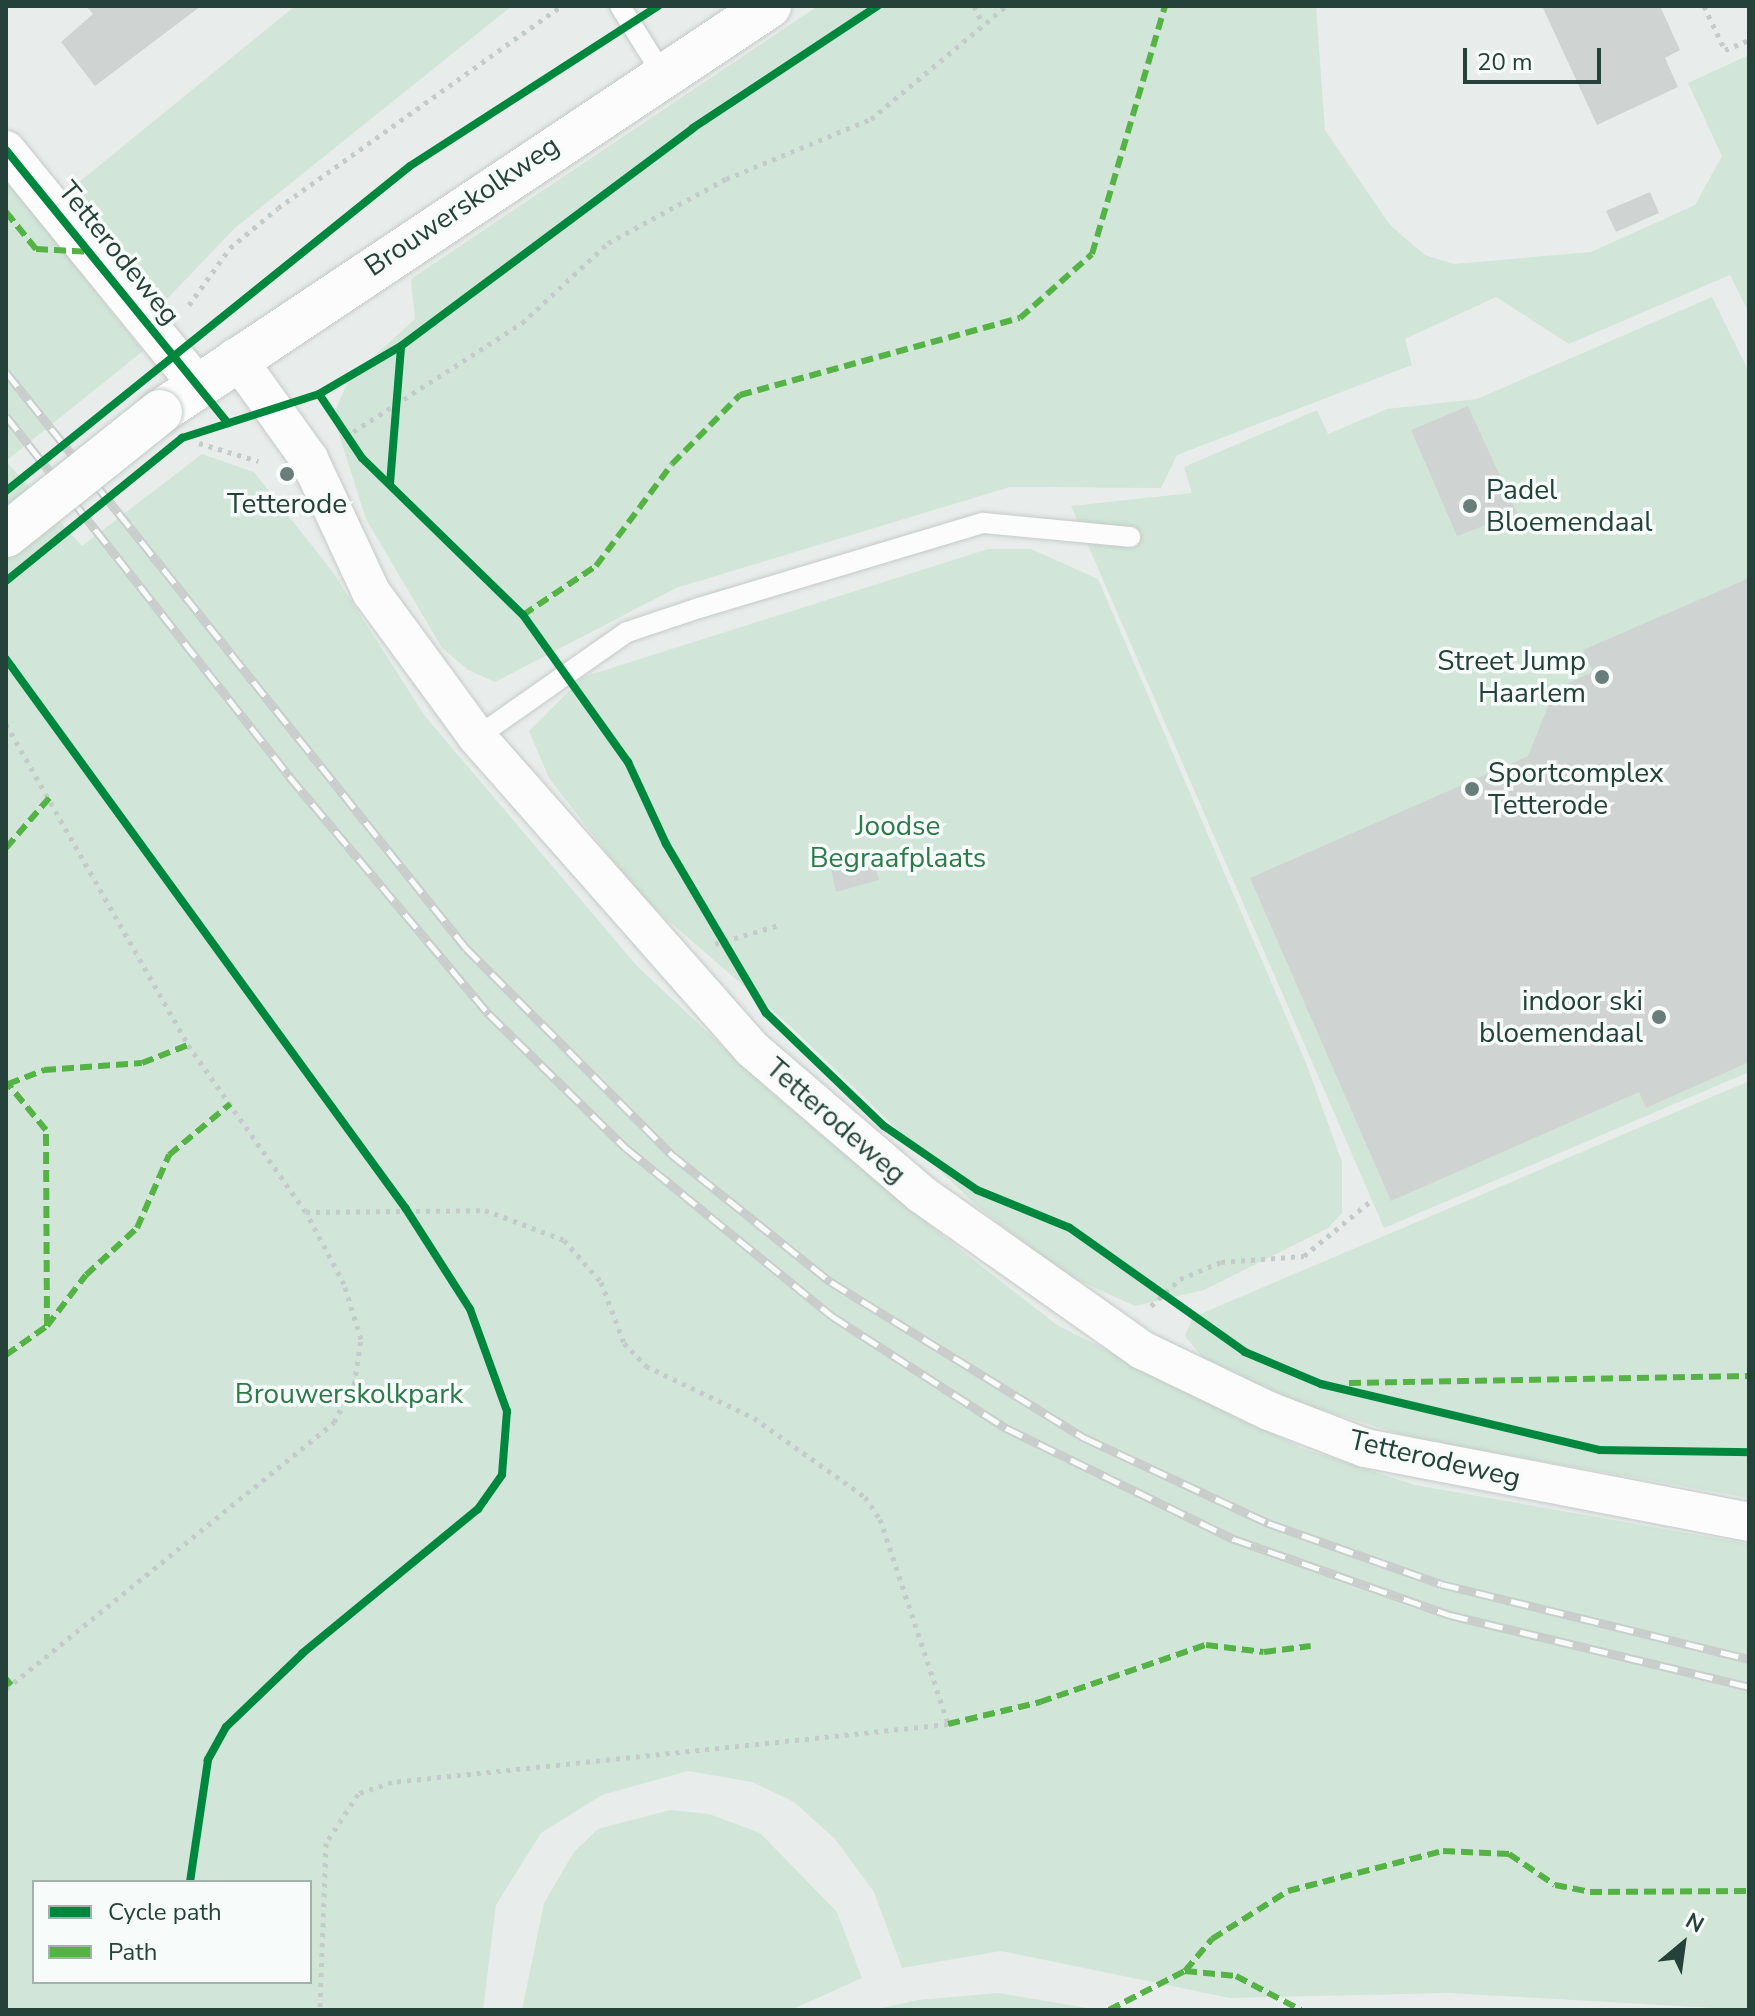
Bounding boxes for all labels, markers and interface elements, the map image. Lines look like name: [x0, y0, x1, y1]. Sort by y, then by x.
scale bar: [1467, 32, 1605, 82]
text: 20 m: [1477, 46, 1533, 78]
street label: Brouwerskolkweg: [358, 129, 566, 283]
street label: Tetterodeweg: [51, 175, 187, 331]
marker: Tetterode: [278, 465, 296, 483]
place label: Padel Bloemendaal: [1486, 473, 1653, 539]
place label: Tetterode: [227, 487, 347, 521]
marker: Padel Bloemendaal: [1461, 497, 1479, 515]
place label: Street Jump Haarlem: [1437, 644, 1586, 710]
marker: Street Jump Haarlem: [1593, 668, 1611, 686]
place label: Sportcomplex Tetterode: [1488, 756, 1664, 822]
marker: Sportcomplex Tetterode: [1463, 780, 1481, 798]
park label: Joodse Begraafplaats: [810, 809, 986, 875]
place label: indoor ski bloemendaal: [1479, 984, 1643, 1050]
marker: indoor ski bloemendaal: [1650, 1008, 1668, 1026]
street label: Tetterodeweg: [759, 1051, 913, 1191]
park label: Brouwerskolkpark: [235, 1377, 463, 1411]
street label: Tetterodeweg: [1346, 1423, 1524, 1495]
legend: [32, 1880, 312, 1984]
text: Cycle path: [108, 1896, 222, 1928]
north arrow: [1643, 1904, 1723, 1984]
text: N: [1680, 1906, 1709, 1940]
text: Path: [108, 1936, 157, 1968]

